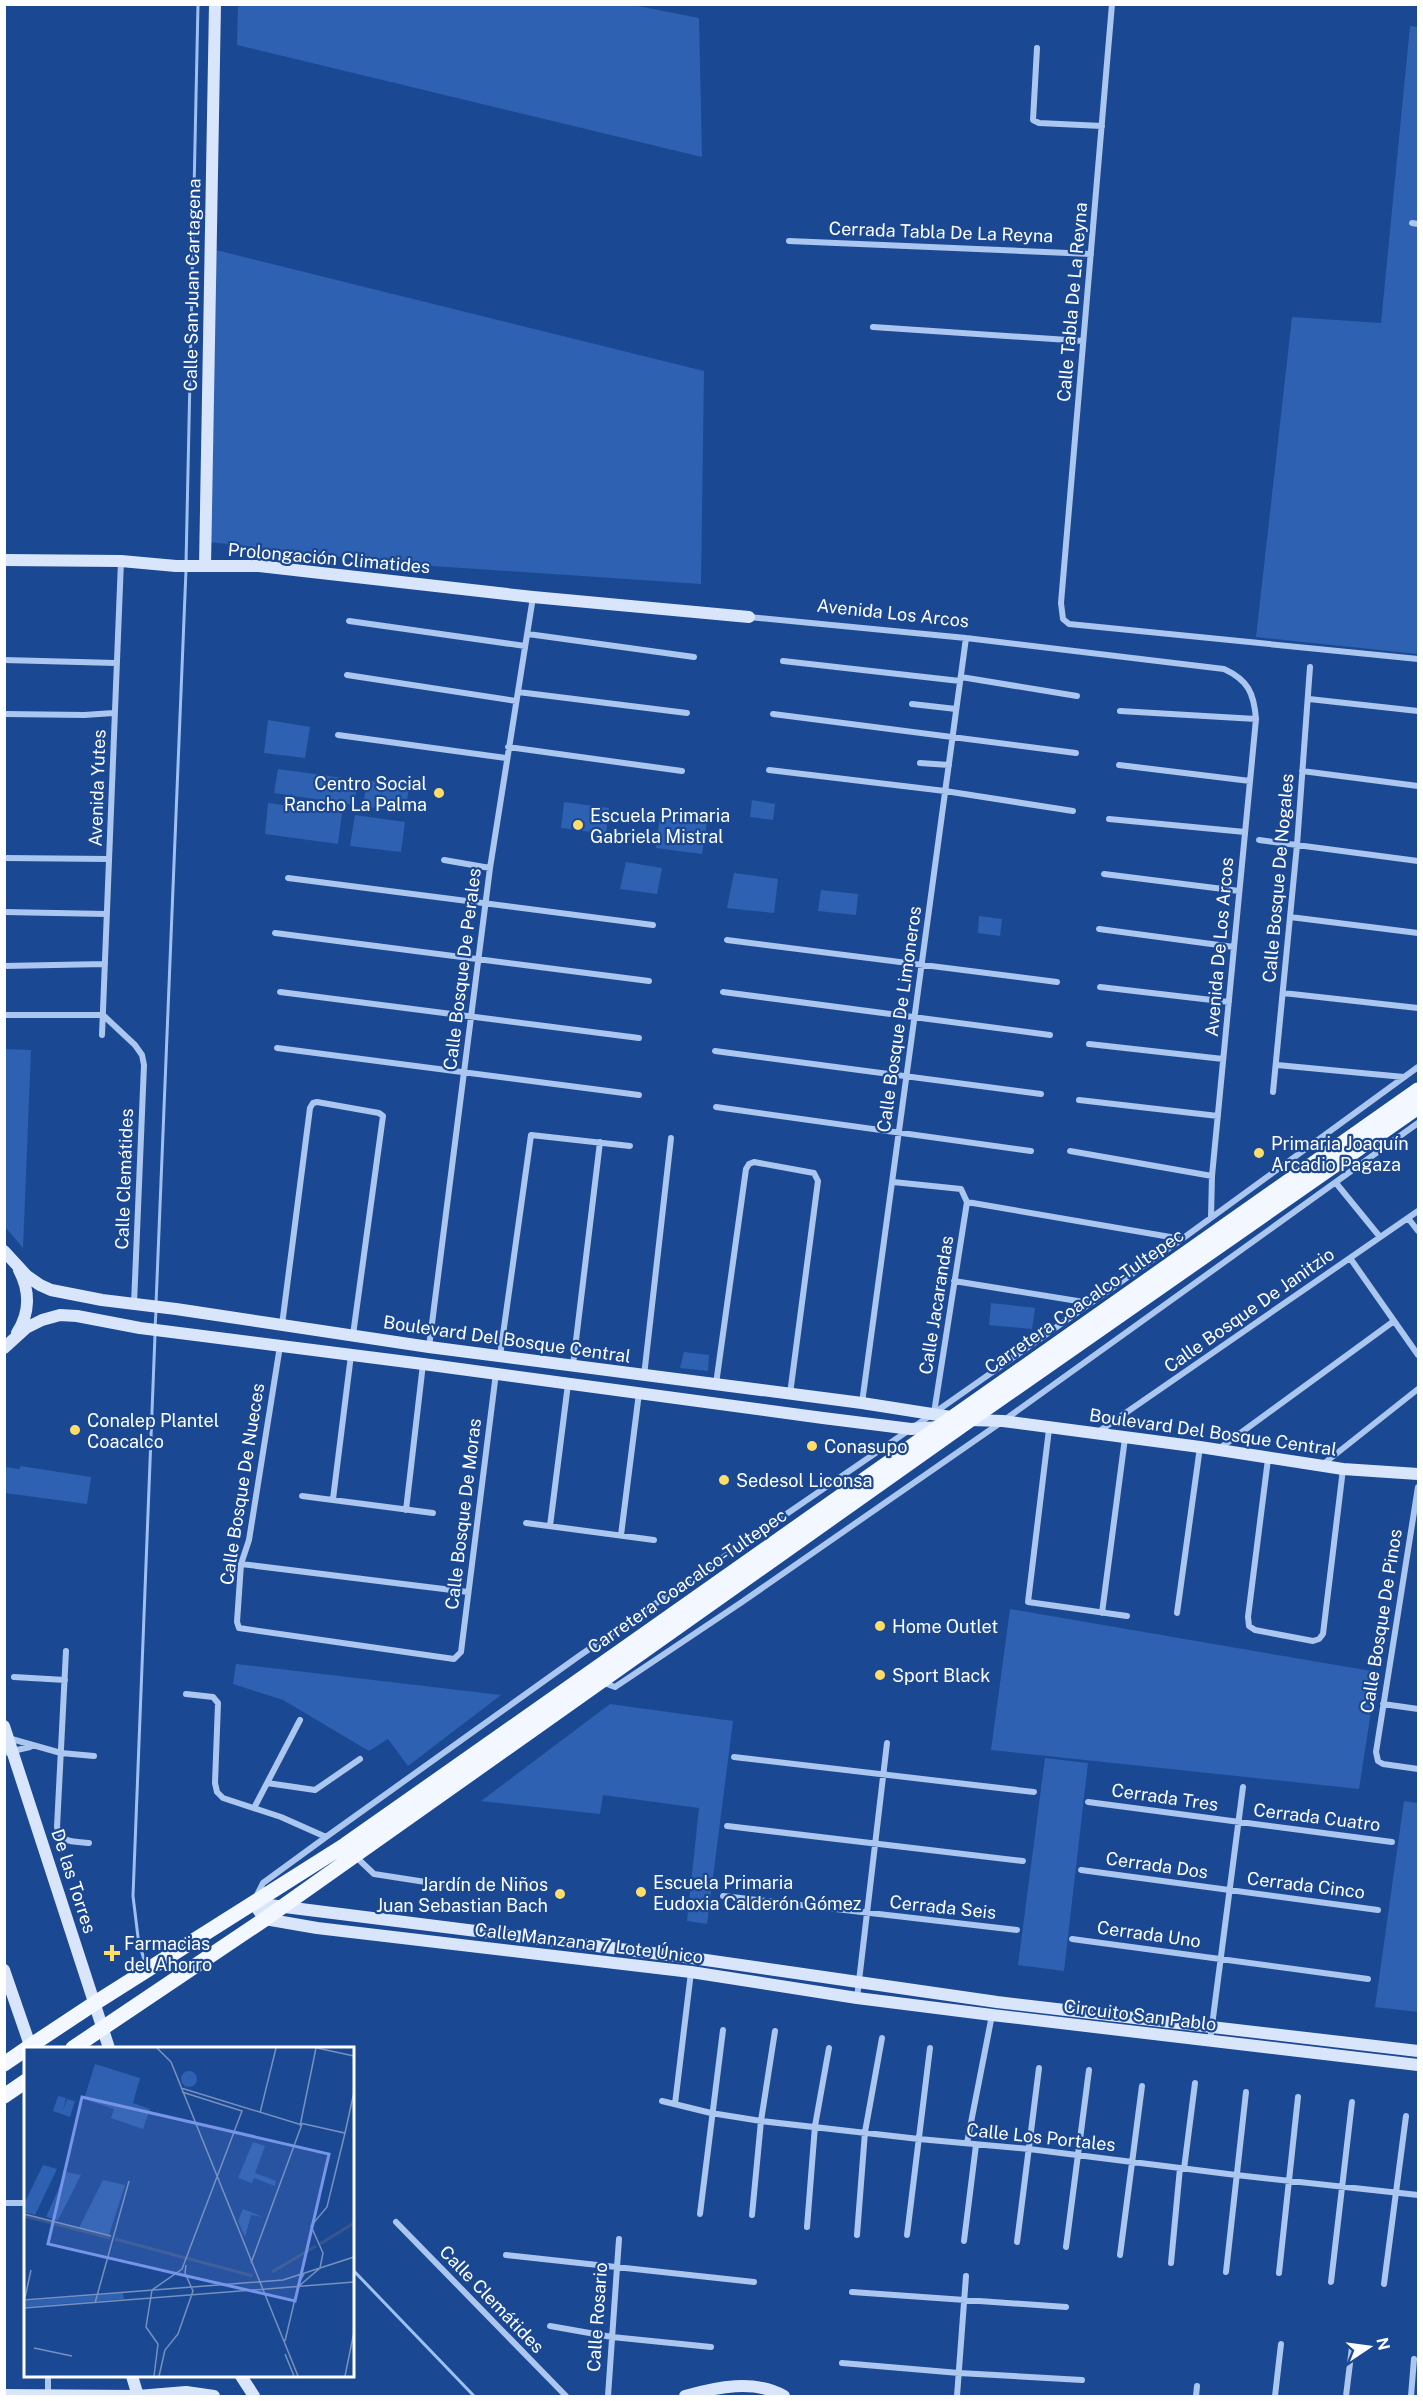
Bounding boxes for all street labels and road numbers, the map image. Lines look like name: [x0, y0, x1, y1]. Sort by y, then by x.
street label: Calle San Juan Cartagena: [180, 178, 204, 392]
street label: Calle Tabla De La Reyna: [1053, 201, 1091, 403]
street label: Cerrada Tabla De La Reyna: [828, 218, 1054, 246]
street label: Prolongación Climatides: [227, 539, 431, 577]
street label: Avenida Los Arcos: [816, 595, 970, 631]
street label: Avenida Yutes: [84, 729, 110, 847]
street label: Calle Bosque De Nogales: [1258, 773, 1298, 983]
street label: Avenida De Los Arcos: [1201, 857, 1237, 1037]
street label: Calle Bosque De Perales: [439, 867, 485, 1071]
street label: Calle Bosque De Limoneros: [873, 905, 925, 1133]
street label: Calle Clemátides: [111, 1108, 137, 1250]
street label: Carretera Coacalco-Tultepec: [980, 1224, 1188, 1378]
street label: Calle Jacarandas: [915, 1234, 957, 1376]
street label: Calle Bosque De Janitzio: [1160, 1243, 1338, 1377]
street label: Boulevard Del Bosque Central: [382, 1311, 632, 1367]
street label: Calle Bosque De Nueces: [216, 1382, 268, 1586]
street label: Boulevard Del Bosque Central: [1088, 1404, 1338, 1460]
street label: Calle Bosque De Moras: [441, 1417, 485, 1611]
street label: Carretera Coacalco-Tultepec: [583, 1504, 791, 1658]
street label: Calle Bosque De Pinos: [1356, 1527, 1406, 1715]
street label: Cerrada Tres: [1110, 1779, 1220, 1815]
street label: Cerrada Cuatro: [1252, 1799, 1382, 1835]
street label: De las Torres: [47, 1826, 101, 1936]
street label: Cerrada Dos: [1105, 1847, 1209, 1883]
street label: Cerrada Cinco: [1246, 1867, 1366, 1903]
street label: Cerrada Seis: [889, 1891, 997, 1923]
street label: Cerrada Uno: [1096, 1916, 1202, 1952]
street label: Calle Manzana 7 Lote Único: [474, 1918, 705, 1967]
street label: Circuito San Pablo: [1062, 1995, 1218, 2035]
street label: Calle Los Portales: [965, 2119, 1117, 2155]
street label: Calle Clemátides: [435, 2241, 549, 2357]
street label: Calle Rosario: [583, 2262, 611, 2372]

